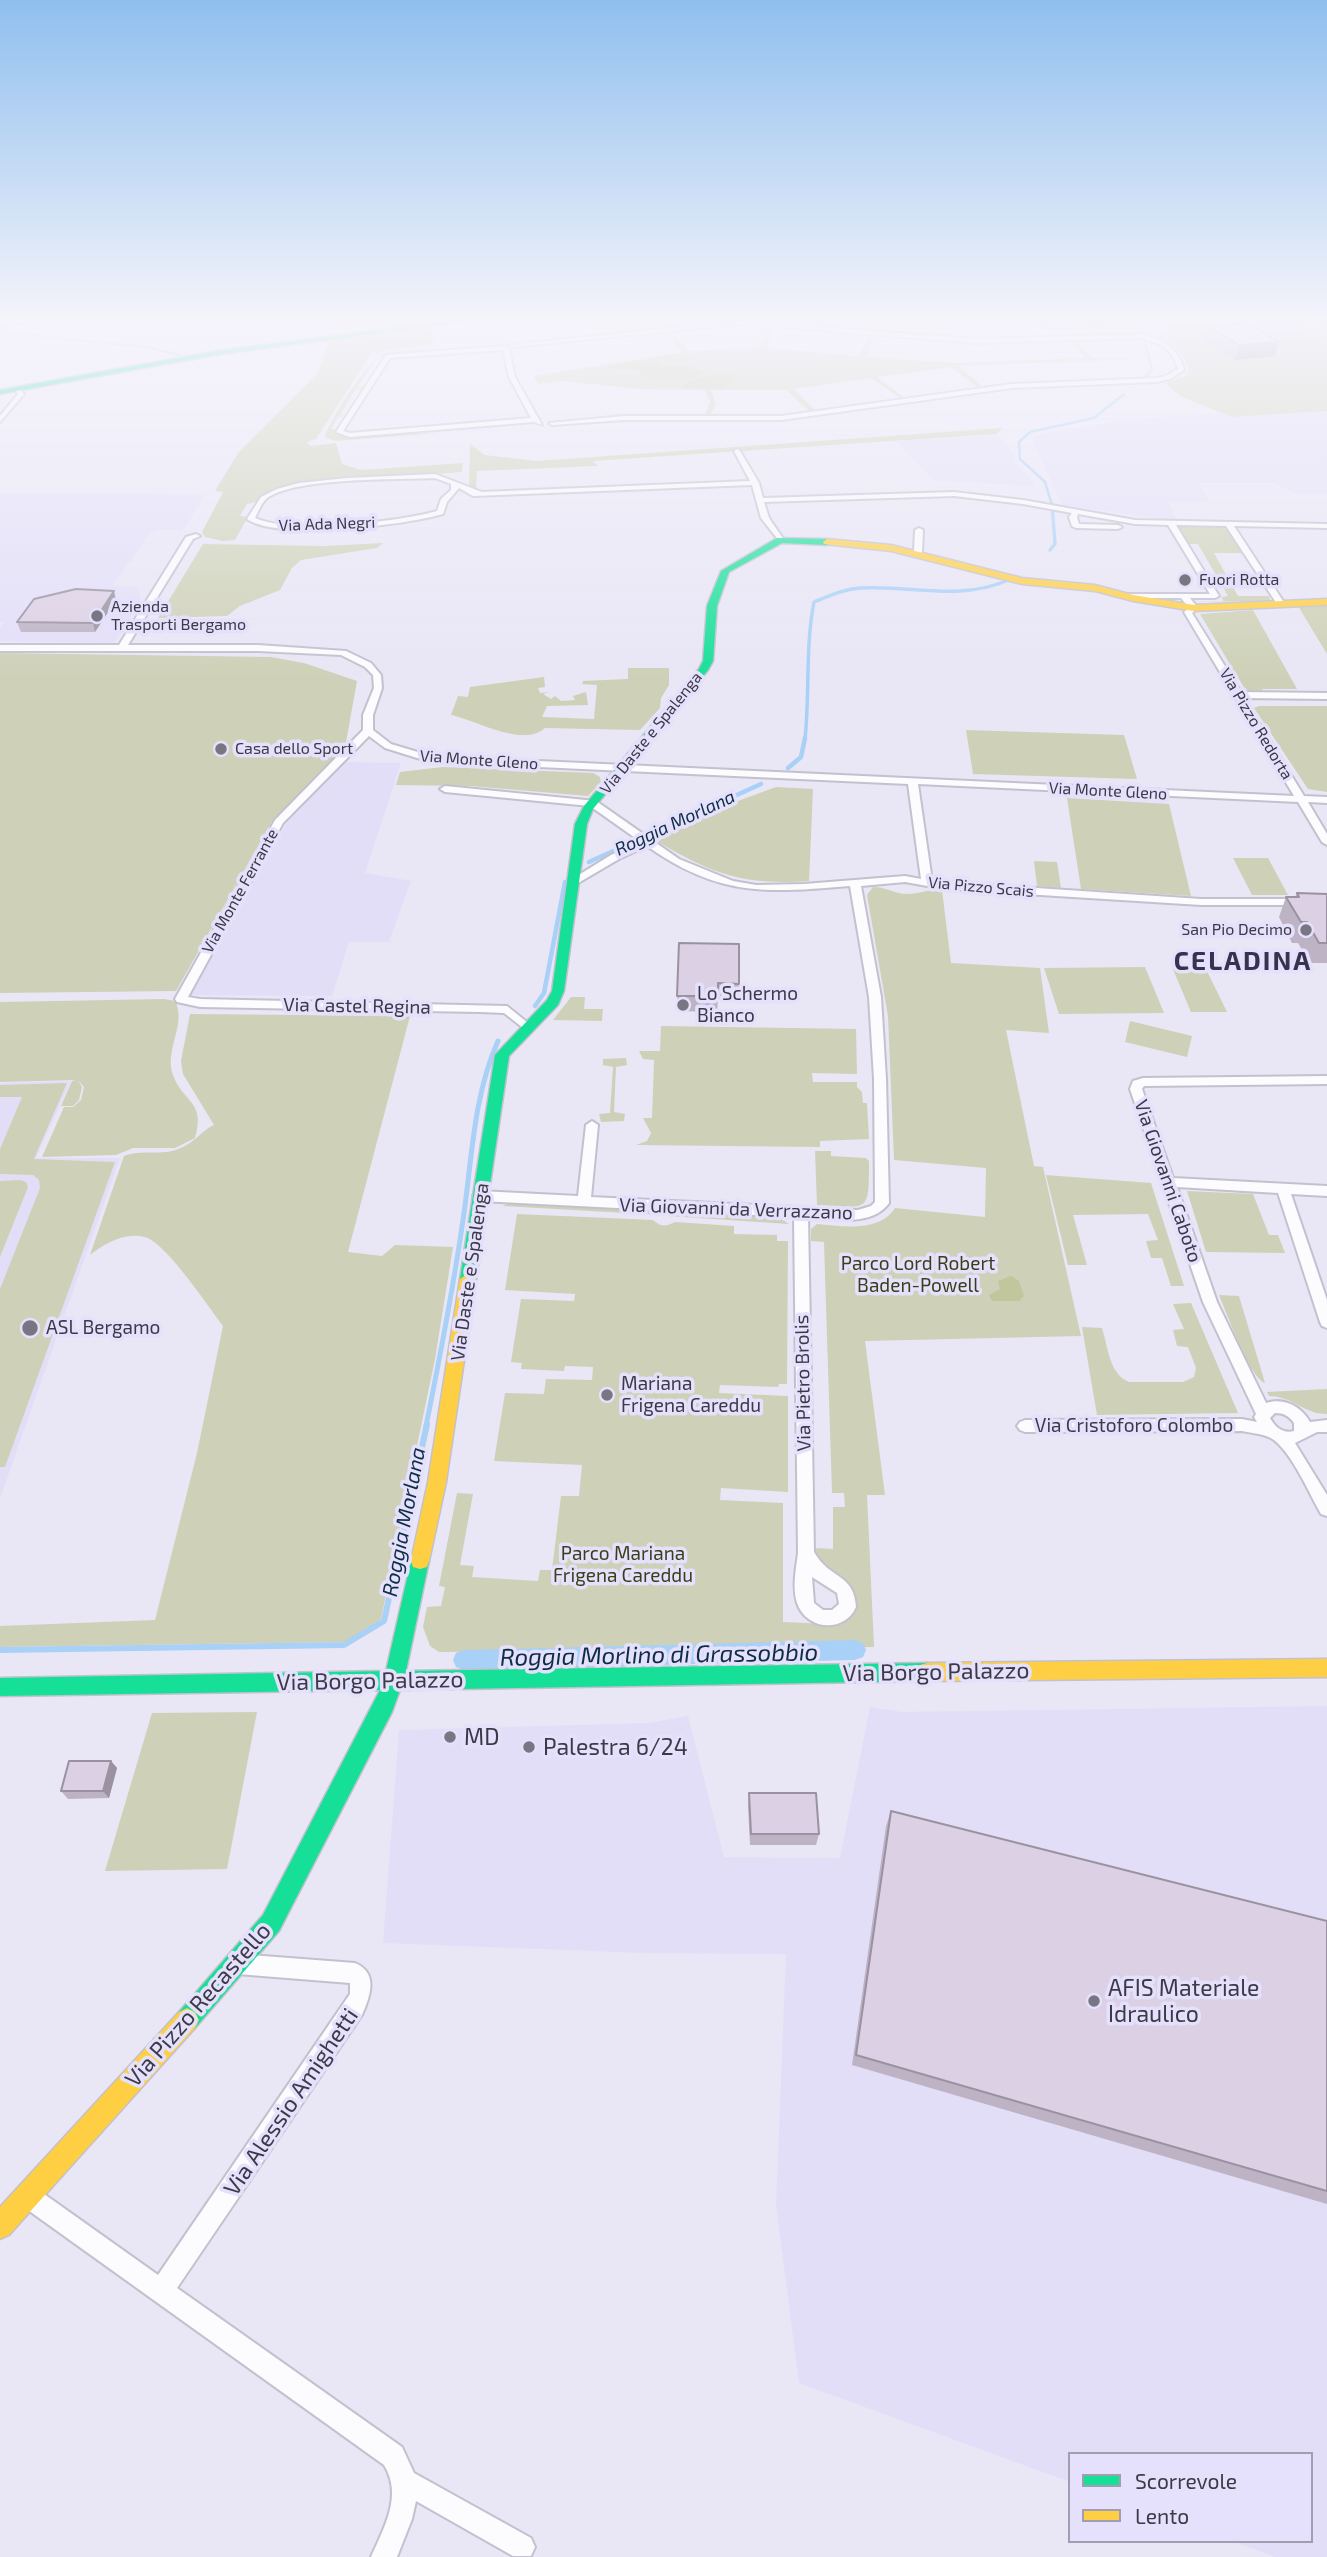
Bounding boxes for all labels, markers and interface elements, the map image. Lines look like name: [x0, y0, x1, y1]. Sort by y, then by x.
street label: Via Ada Negri: [278, 513, 376, 535]
place label: Fuori Rotta: [1199, 570, 1279, 590]
marker: Fuori Rotta: [1177, 572, 1193, 588]
place label: Azienda Trasporti Bergamo: [111, 597, 246, 635]
marker: Azienda Trasporti Bergamo: [89, 608, 105, 624]
street label: Via Pizzo Redorta: [1215, 665, 1297, 783]
street label: Via Daste e Spalenga: [596, 668, 706, 798]
place label: Casa dello Sport: [235, 739, 353, 759]
marker: Casa dello Sport: [213, 741, 229, 757]
street label: Via Monte Gleno: [419, 746, 539, 774]
street label: Via Monte Gleno: [1048, 778, 1168, 804]
water label: Roggia Morlana: [612, 786, 738, 860]
street label: Via Monte Ferrante: [198, 825, 282, 957]
street label: Via Pizzo Scais: [927, 873, 1035, 901]
place label: San Pio Decimo: [1181, 920, 1292, 940]
marker: San Pio Decimo: [1298, 922, 1314, 938]
district label: CELADINA: [1175, 945, 1311, 977]
place label: Lo Schermo Bianco: [697, 983, 798, 1027]
street label: Via Castel Regina: [283, 993, 431, 1019]
marker: Lo Schermo Bianco: [675, 997, 691, 1013]
street label: Via Giovanni Caboto: [1129, 1097, 1207, 1265]
street label: Via Daste e Spalenga: [446, 1181, 494, 1363]
street label: Via Giovanni da Verrazzano: [619, 1194, 853, 1224]
park label: Parco Lord Robert Baden-Powell: [841, 1253, 995, 1297]
street label: Via Pietro Brolis: [790, 1314, 816, 1452]
place label: ASL Bergamo: [46, 1317, 160, 1339]
marker: ASL Bergamo: [20, 1318, 40, 1338]
place label: Mariana Frigena Careddu: [621, 1373, 761, 1417]
marker: Mariana Frigena Careddu: [599, 1387, 615, 1403]
street label: Via Cristoforo Colombo: [1035, 1415, 1233, 1437]
water label: Roggia Morlana: [377, 1445, 431, 1599]
park label: Parco Mariana Frigena Careddu: [553, 1543, 693, 1587]
water label: Roggia Morlino di Grassobbio: [500, 1638, 818, 1672]
street label: Via Borgo Palazzo: [842, 1657, 1030, 1687]
street label: Via Borgo Palazzo: [276, 1666, 464, 1696]
place label: MD: [464, 1723, 499, 1751]
marker: MD: [442, 1729, 458, 1745]
place label: Palestra 6/24: [543, 1733, 688, 1761]
marker: Palestra 6/24: [521, 1739, 537, 1755]
street label: Via Pizzo Recastello: [119, 1917, 277, 2093]
place label: AFIS Materiale Idraulico: [1108, 1974, 1259, 2028]
marker: AFIS Materiale Idraulico: [1086, 1993, 1102, 2009]
street label: Via Alessio Amighetti: [218, 2003, 364, 2201]
legend: [1068, 2452, 1313, 2543]
text: Scorrevole: [1135, 2468, 1237, 2493]
text: Lento: [1135, 2503, 1189, 2528]

